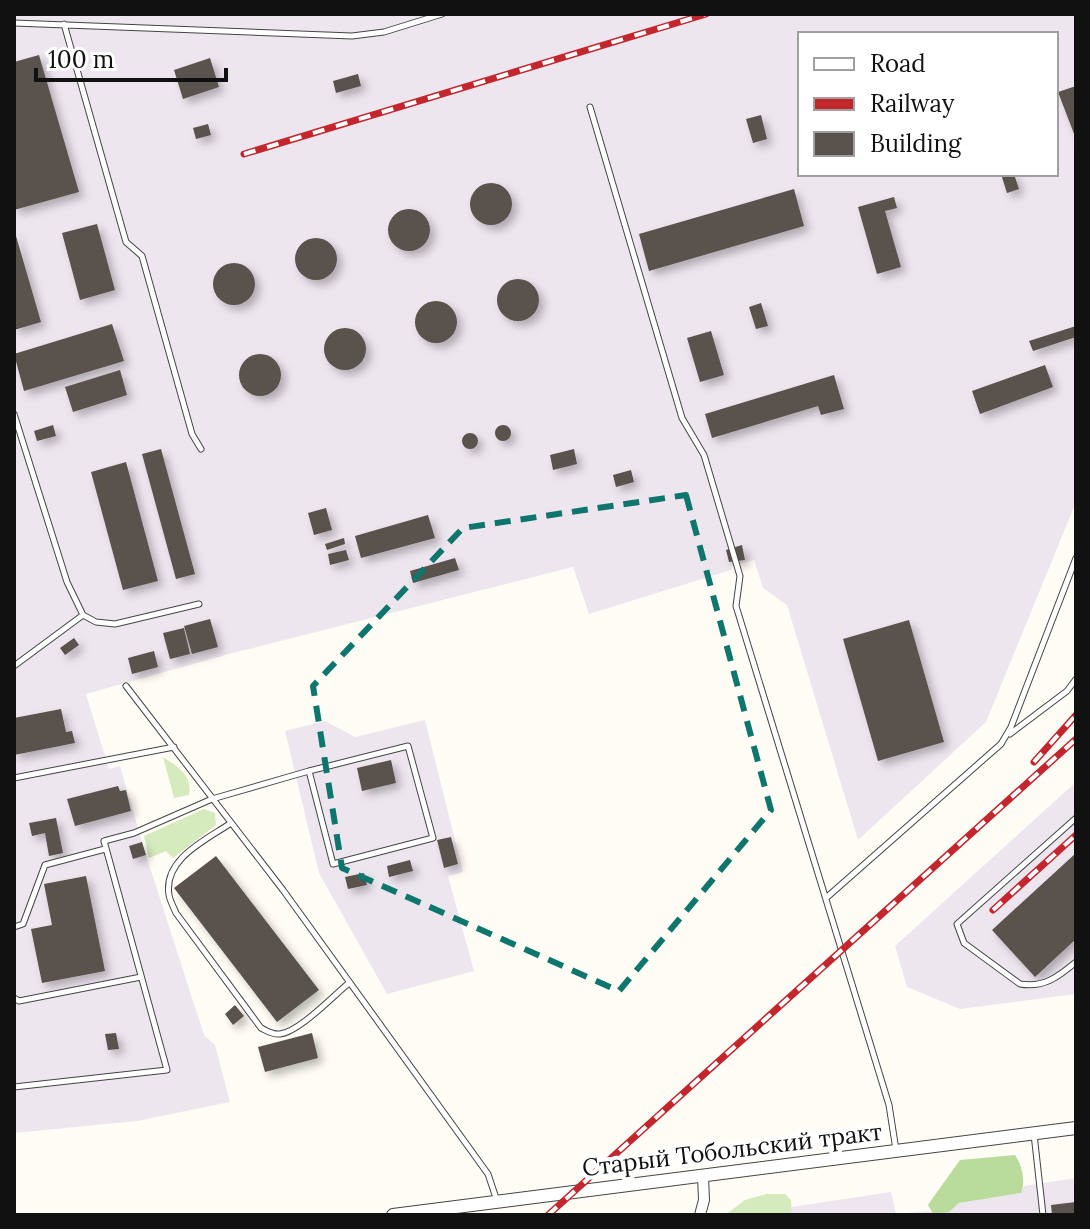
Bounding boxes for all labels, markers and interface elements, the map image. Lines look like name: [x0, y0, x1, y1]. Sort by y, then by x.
scale bar: [36, 32, 226, 82]
legend: [798, 32, 1058, 176]
text: 100 m: [48, 44, 114, 75]
text: Road: [870, 48, 926, 79]
text: Railway: [870, 88, 955, 119]
text: Building: [870, 128, 962, 159]
street label: Старый Тобольский тракт: [580, 1116, 884, 1183]

